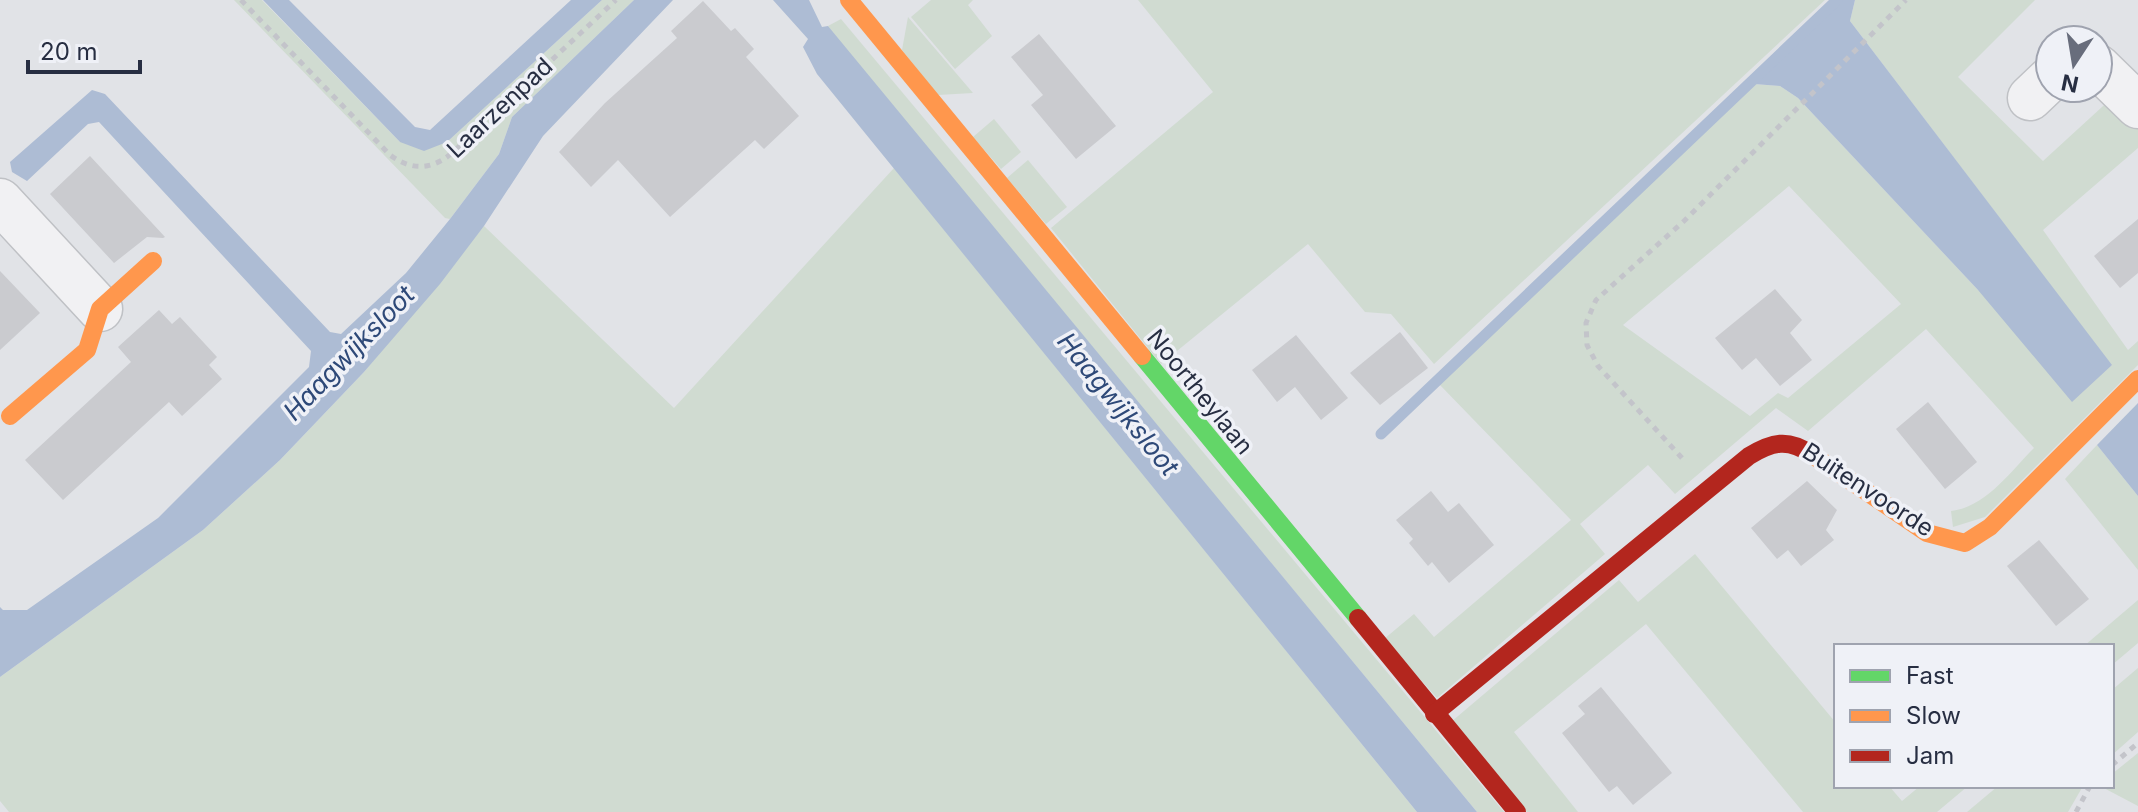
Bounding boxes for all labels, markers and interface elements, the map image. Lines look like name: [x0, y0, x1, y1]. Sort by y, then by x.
scale bar: [28, 24, 140, 74]
north arrow: [2034, 24, 2114, 104]
text: 20 m: [40, 37, 98, 66]
street label: Laarzenpad: [441, 51, 558, 164]
text: N: [2059, 69, 2081, 98]
water label: Haagwijksloot: [277, 279, 421, 426]
street label: Noortheylaan: [1141, 323, 1260, 460]
water label: Haagwijksloot: [1051, 326, 1186, 482]
street label: Buitenvoorde: [1797, 436, 1939, 543]
legend: [1834, 644, 2114, 788]
text: Fast: [1906, 661, 1954, 690]
text: Slow: [1906, 701, 1961, 730]
text: Jam: [1906, 741, 1954, 770]

